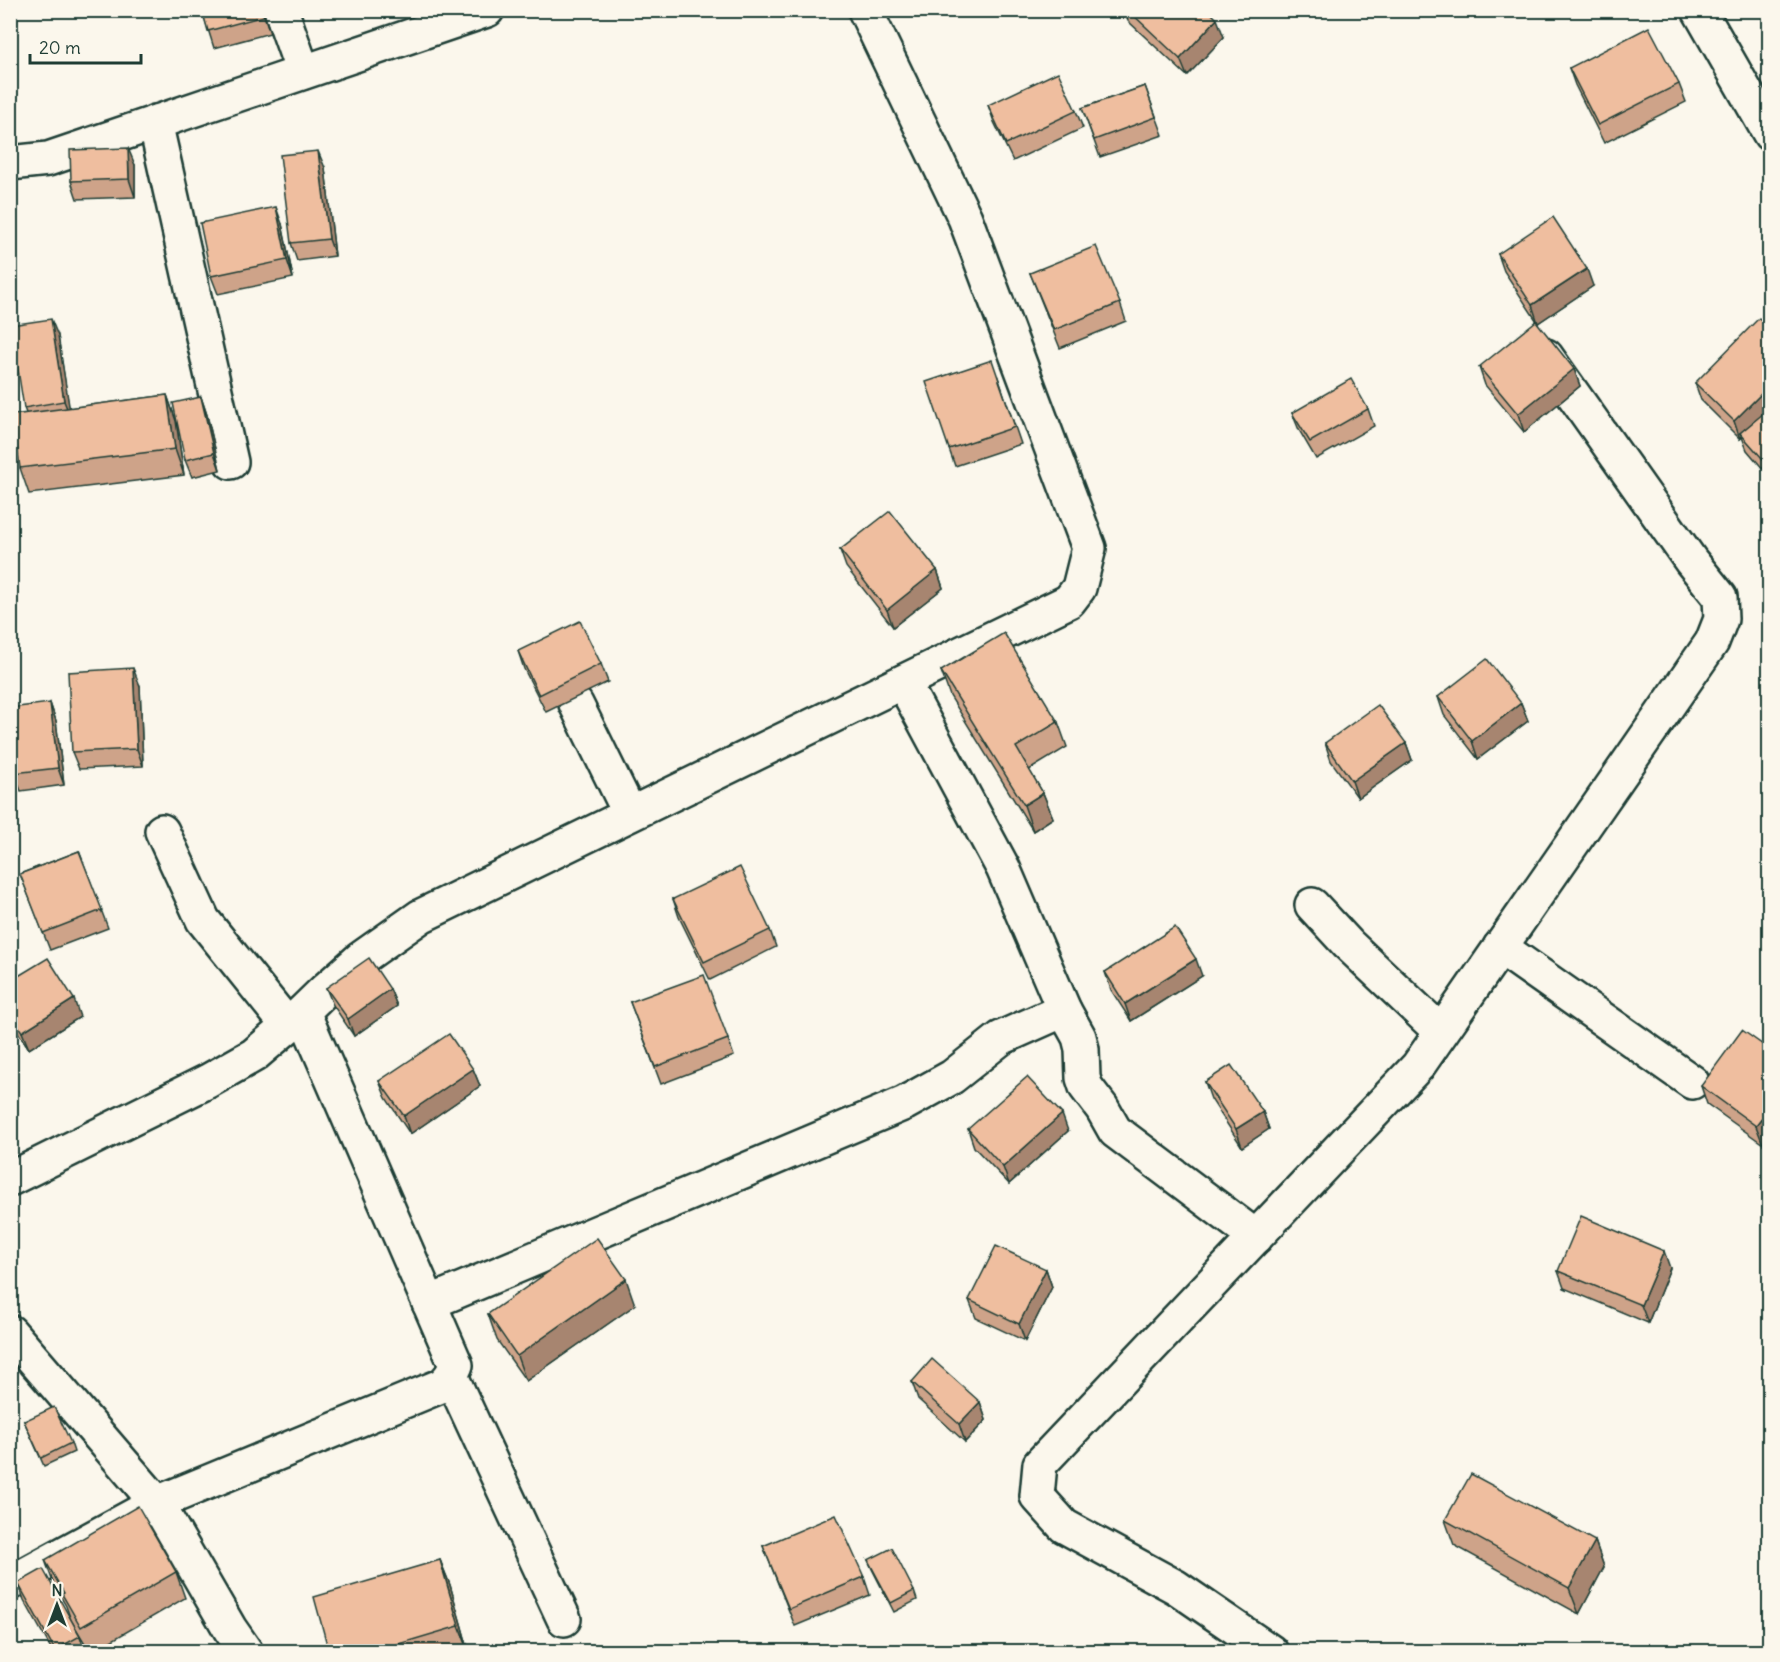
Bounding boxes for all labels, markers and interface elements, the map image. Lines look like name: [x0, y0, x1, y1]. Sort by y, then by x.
scale bar: [30, 27, 141, 65]
text: 20 m: [39, 36, 81, 59]
north arrow: [27, 1575, 87, 1635]
text: N: [51, 1580, 63, 1600]

